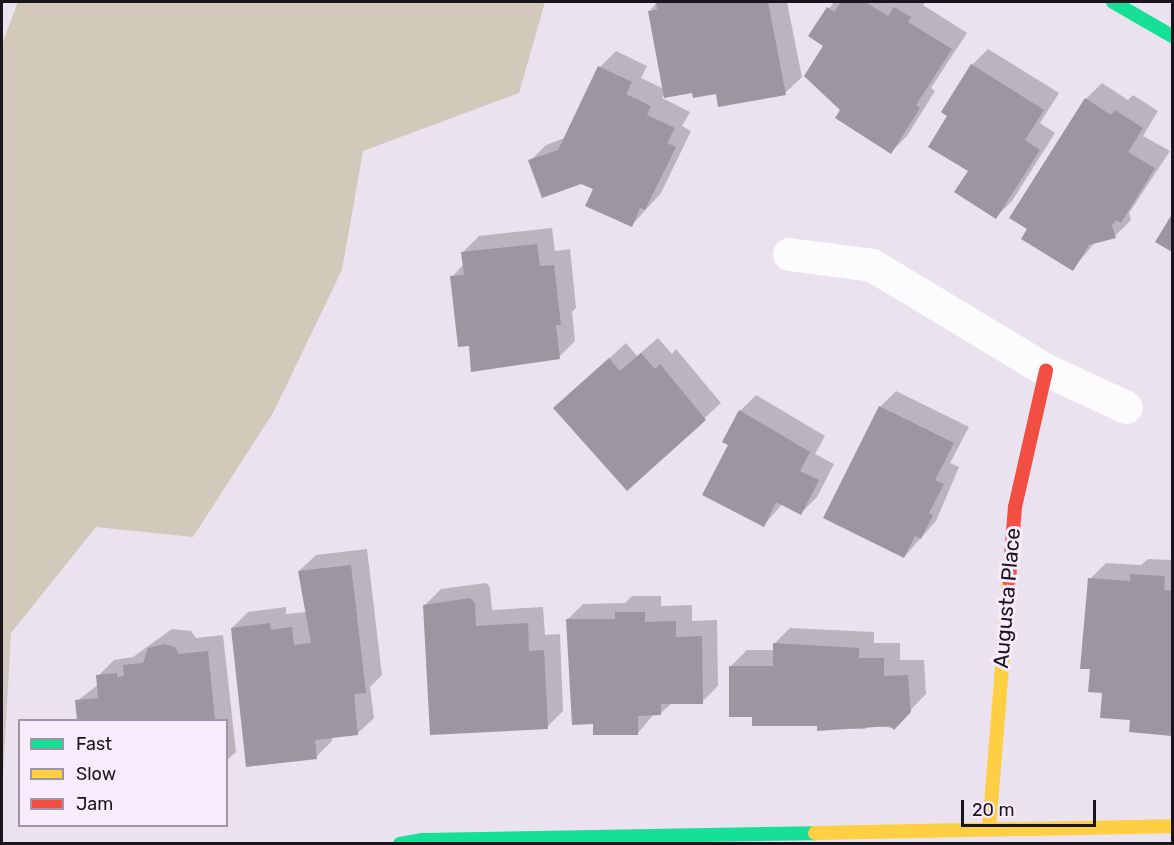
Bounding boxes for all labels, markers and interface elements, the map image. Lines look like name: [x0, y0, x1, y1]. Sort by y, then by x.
street label: Augusta Place: [988, 527, 1026, 669]
legend: [18, 719, 228, 827]
text: Fast: [76, 733, 112, 755]
text: Slow: [76, 763, 116, 785]
scale bar: [964, 788, 1099, 826]
text: Jam: [76, 793, 113, 815]
text: 20 m: [972, 799, 1014, 821]

